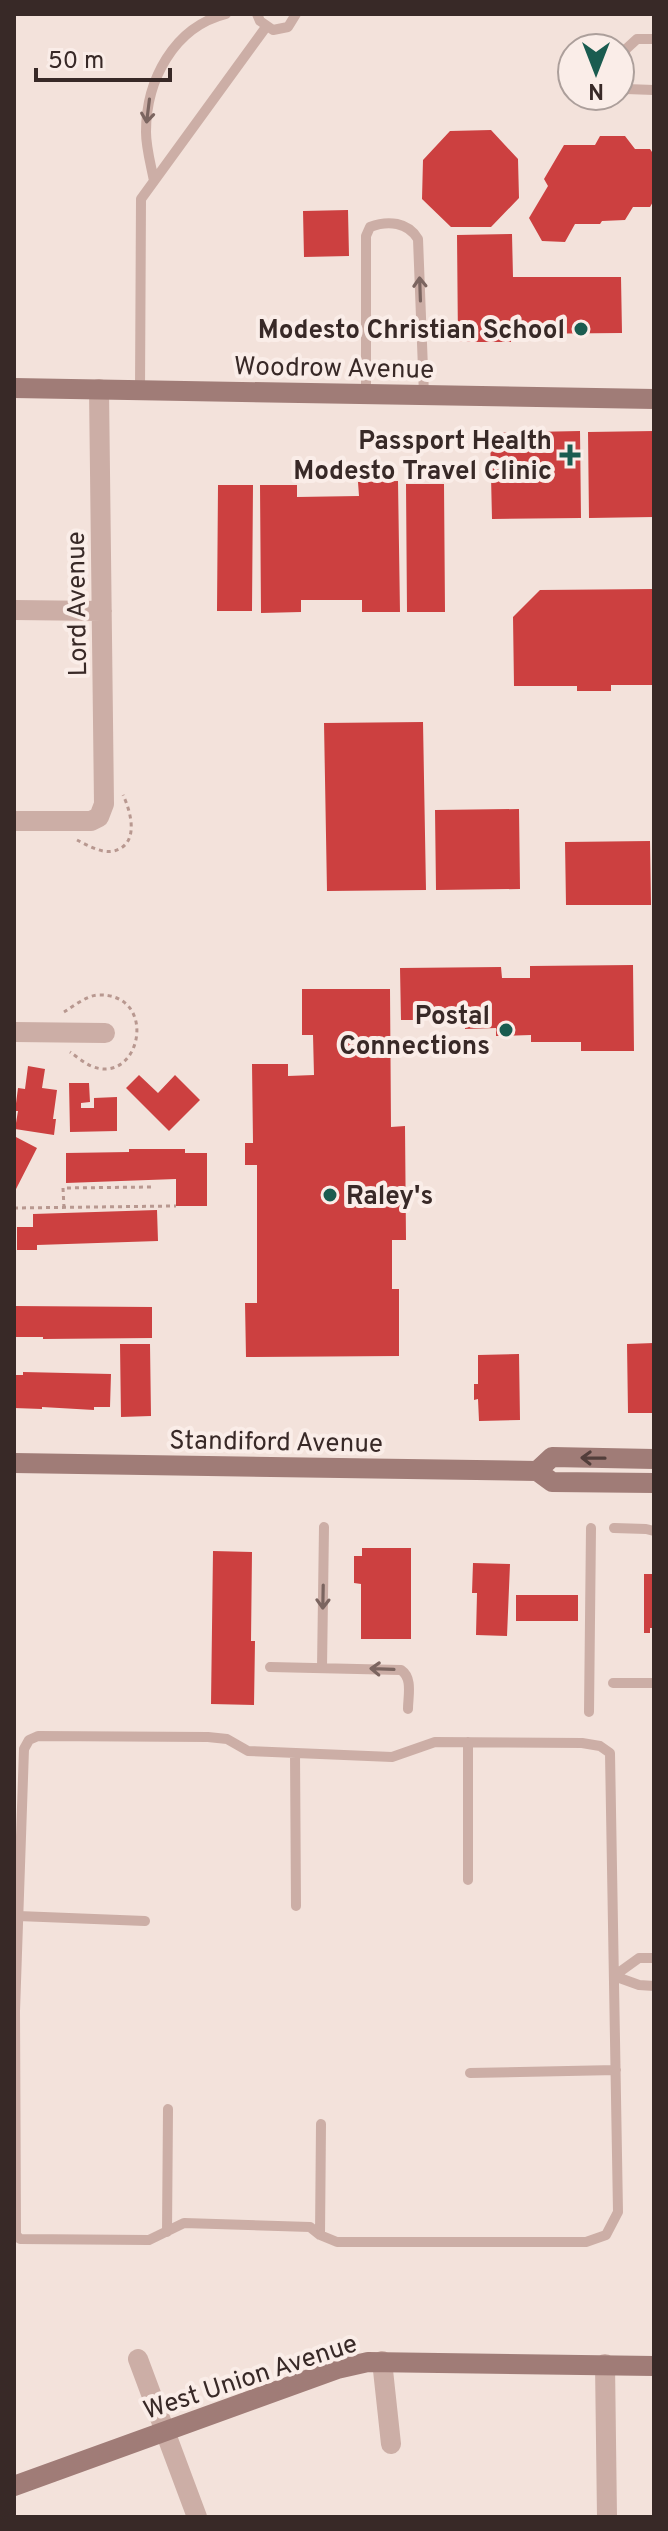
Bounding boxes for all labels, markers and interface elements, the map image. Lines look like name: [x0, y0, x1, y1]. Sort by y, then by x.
scale bar: [36, 32, 170, 82]
north arrow: [556, 32, 636, 112]
text: 50 m: [48, 47, 104, 77]
text: N: [588, 76, 604, 103]
one-way arrow: [140, 97, 155, 124]
one-way arrow: [413, 276, 428, 303]
place label: Modesto Christian School: [258, 315, 565, 348]
marker: Modesto Christian School: [572, 320, 590, 338]
street label: Woodrow Avenue: [234, 351, 434, 388]
place label: Passport Health Modesto Travel Clinic: [293, 426, 552, 489]
marker: Passport Health Modesto Travel Clinic: [559, 444, 581, 466]
street label: Lord Avenue: [61, 531, 96, 677]
place label: Postal Connections: [339, 1001, 490, 1064]
marker: Postal Connections: [497, 1021, 515, 1039]
place label: Raley's: [346, 1181, 433, 1214]
marker: Raley's: [321, 1186, 339, 1204]
street label: Standiford Avenue: [169, 1425, 383, 1462]
one-way arrow: [580, 1450, 607, 1465]
one-way arrow: [315, 1583, 331, 1610]
one-way arrow: [369, 1662, 396, 1677]
street label: West Union Avenue: [140, 2328, 362, 2429]

